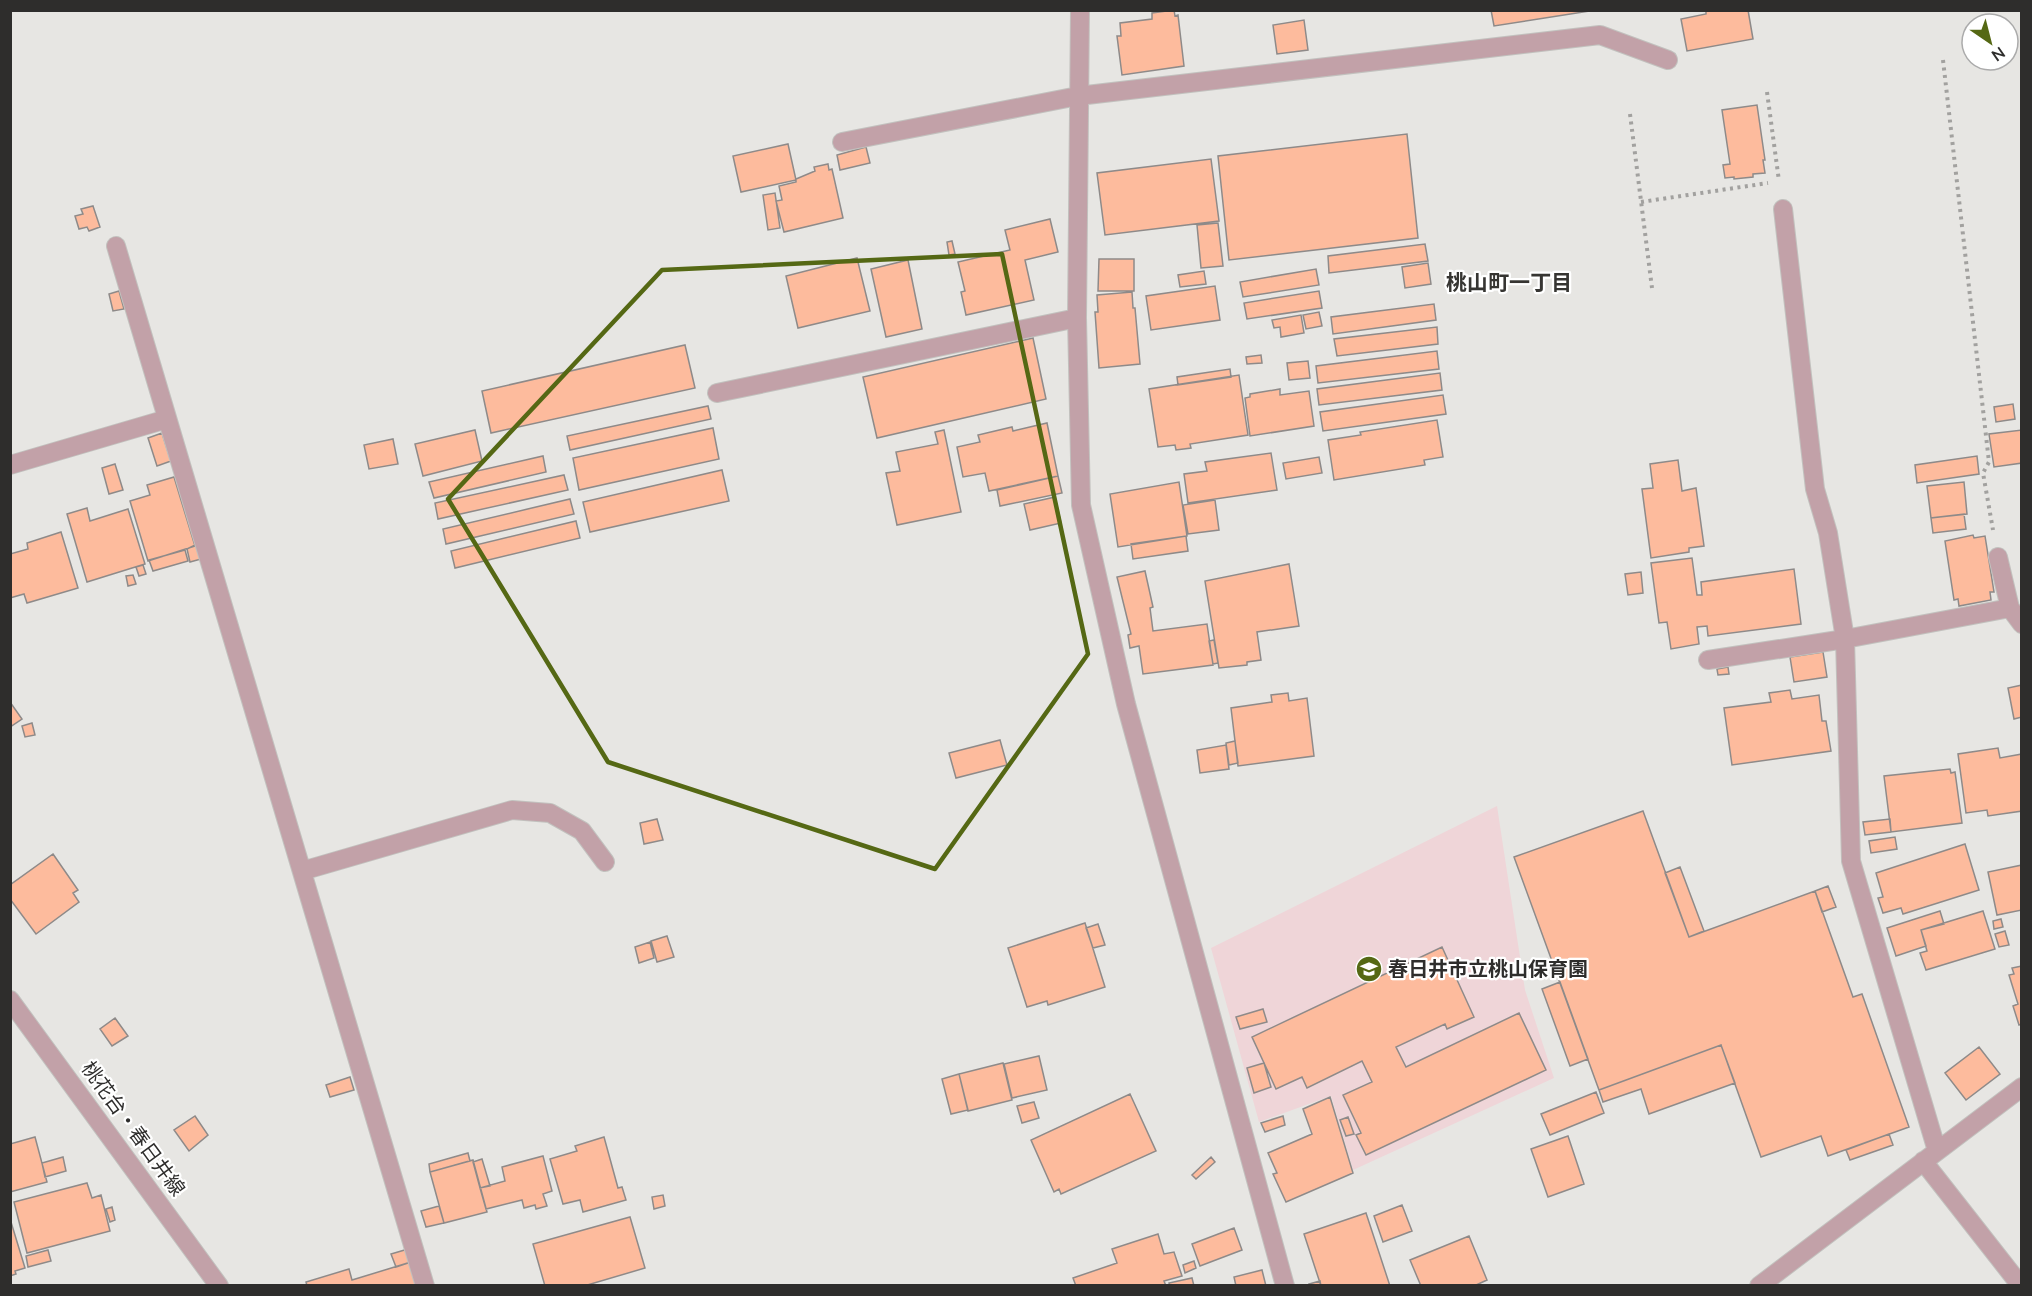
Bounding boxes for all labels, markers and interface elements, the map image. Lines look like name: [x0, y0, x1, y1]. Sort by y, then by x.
north arrow: [1960, 12, 2020, 72]
text: N: [1987, 41, 2009, 66]
district label: 桃山町一丁目: [1446, 269, 1572, 297]
school or university icon: 春日井市立桃山保育園: [1354, 954, 1384, 984]
place label: 春日井市立桃山保育園: [1388, 956, 1588, 983]
street label: 桃花台・春日井線: [75, 1056, 191, 1202]

